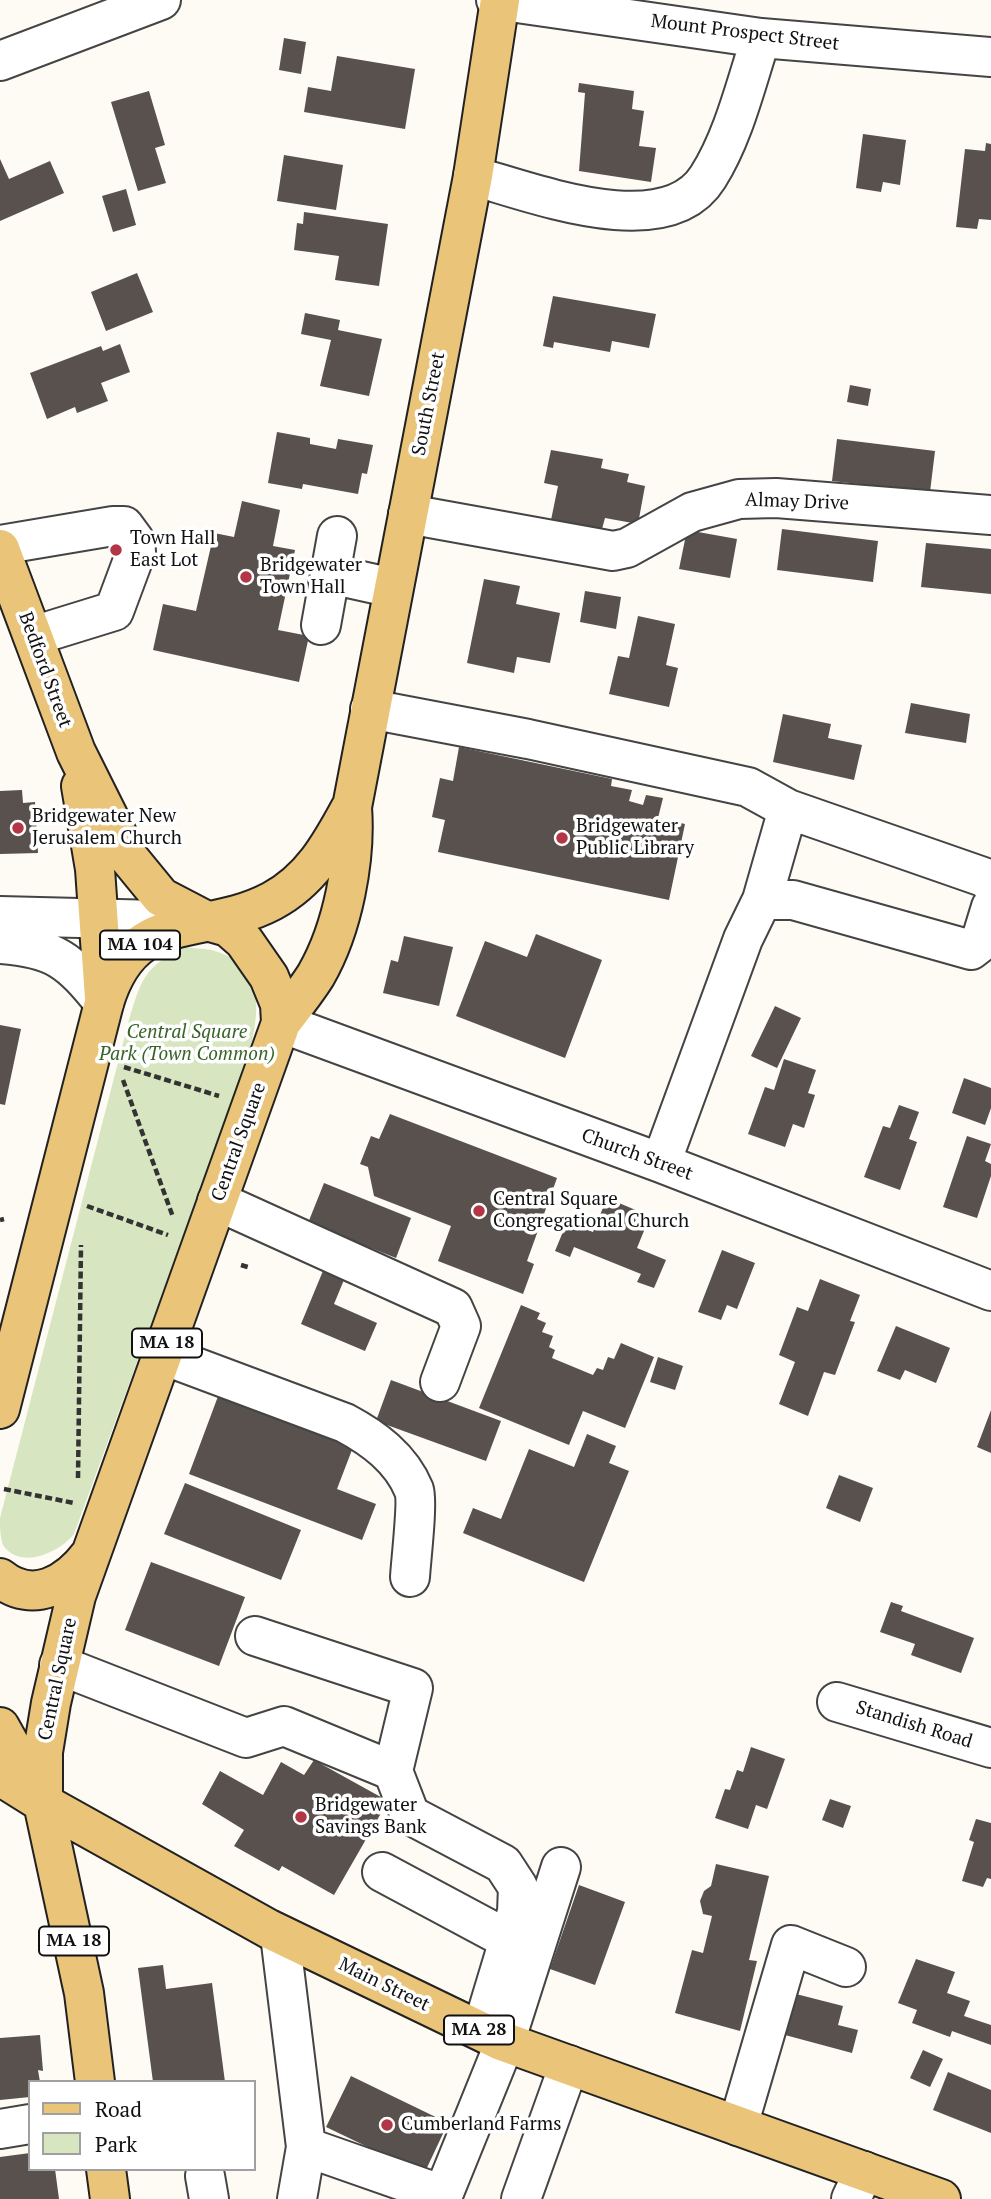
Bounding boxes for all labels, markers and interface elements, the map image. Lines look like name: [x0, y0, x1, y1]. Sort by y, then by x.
street label: Mount Prospect Street: [649, 10, 841, 56]
street label: South Street: [408, 350, 450, 458]
street label: Almay Drive: [745, 489, 849, 515]
place label: Town Hall East Lot: [130, 528, 215, 572]
marker: Town Hall East Lot: [108, 542, 124, 558]
place label: Bridgewater Town Hall: [260, 555, 362, 599]
marker: Bridgewater Town Hall: [238, 569, 254, 585]
street label: Bedford Street: [13, 609, 77, 731]
place label: Bridgewater New Jerusalem Church: [32, 806, 182, 850]
place label: Bridgewater Public Library: [576, 816, 694, 860]
marker: Bridgewater New Jerusalem Church: [10, 820, 26, 836]
marker: Bridgewater Public Library: [554, 830, 570, 846]
road number: MA 104: [100, 930, 180, 960]
park label: Central Square Park (Town Common): [99, 1022, 275, 1066]
street label: Central Square: [207, 1079, 271, 1205]
street label: Church Street: [578, 1124, 696, 1186]
place label: Central Square Congregational Church: [493, 1189, 689, 1233]
marker: Central Square Congregational Church: [471, 1203, 487, 1219]
road number: MA 18: [132, 1328, 202, 1358]
street label: Central Square: [34, 1616, 82, 1742]
street label: Standish Road: [853, 1696, 975, 1754]
place label: Bridgewater Savings Bank: [315, 1795, 427, 1839]
marker: Bridgewater Savings Bank: [293, 1809, 309, 1825]
road number: MA 18: [39, 1926, 109, 1955]
street label: Main Street: [335, 1953, 433, 2017]
road number: MA 28: [444, 2016, 514, 2044]
legend: [28, 2080, 256, 2171]
text: Road: [95, 2095, 142, 2123]
place label: Cumberland Farms: [401, 2114, 561, 2136]
marker: Cumberland Farms: [379, 2117, 395, 2133]
text: Park: [95, 2130, 137, 2158]

